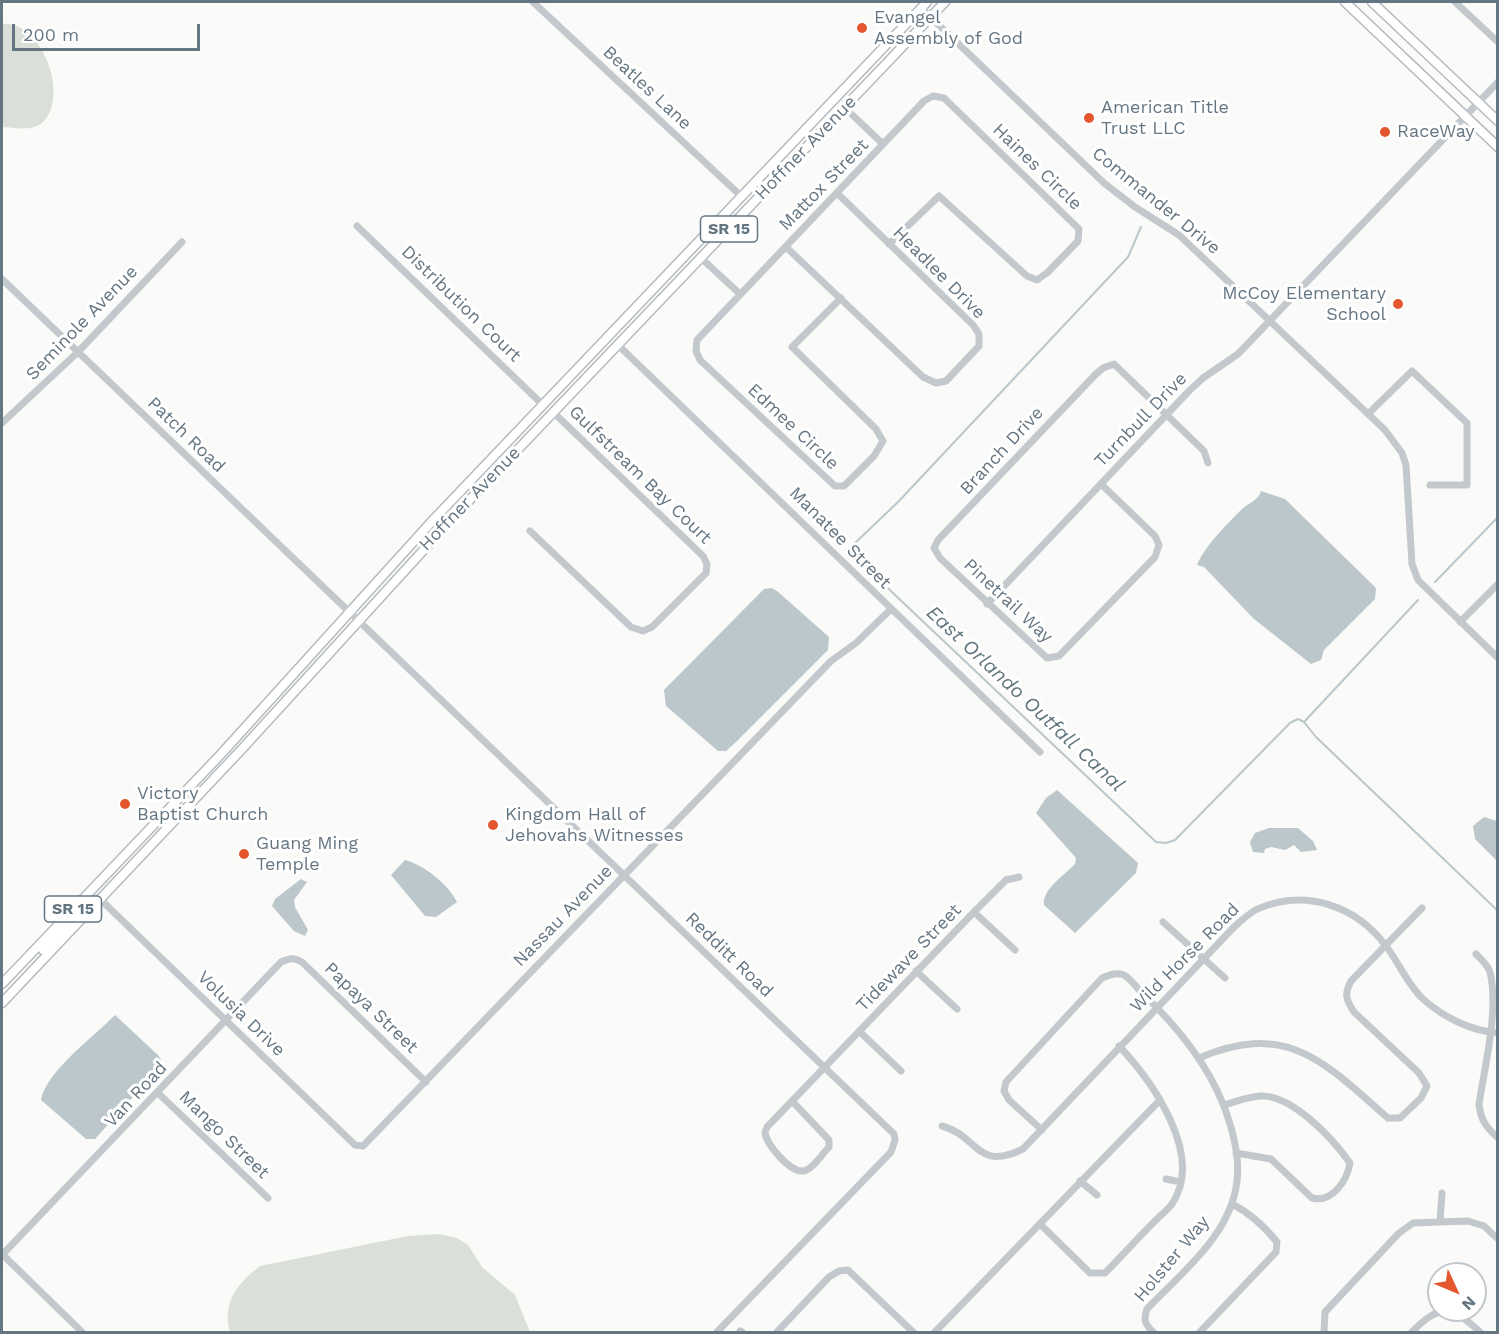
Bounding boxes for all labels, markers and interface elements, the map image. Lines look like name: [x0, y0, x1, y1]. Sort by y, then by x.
place label: Evangel Assembly of God: [874, 7, 1023, 50]
scale bar: [15, 12, 202, 50]
marker: Evangel Assembly of God: [855, 21, 869, 35]
text: 200 m: [23, 24, 79, 45]
street label: Beatles Lane: [598, 41, 696, 135]
street label: Hoffner Avenue: [751, 91, 861, 205]
place label: American Title Trust LLC: [1101, 97, 1229, 140]
marker: American Title Trust LLC: [1082, 111, 1096, 125]
street label: Haines Circle: [988, 119, 1086, 215]
place label: RaceWay: [1397, 121, 1475, 143]
marker: RaceWay: [1378, 125, 1392, 139]
street label: Mattox Street: [775, 135, 873, 235]
street label: Commander Drive: [1088, 143, 1224, 259]
road number: SR 15: [700, 216, 758, 242]
street label: Headlee Drive: [888, 222, 990, 324]
street label: Distribution Court: [397, 241, 525, 367]
street label: Seminole Avenue: [22, 261, 142, 385]
place label: McCoy Elementary School: [1222, 283, 1386, 326]
marker: McCoy Elementary School: [1391, 297, 1405, 311]
street label: Turnbull Drive: [1090, 368, 1192, 472]
street label: Edmee Circle: [743, 379, 843, 475]
street label: Patch Road: [143, 393, 229, 477]
street label: Gulfstream Bay Court: [564, 401, 716, 549]
street label: Branch Drive: [956, 403, 1048, 499]
street label: Hoffner Avenue: [415, 442, 525, 556]
street label: Manatee Street: [785, 483, 895, 593]
street label: Pinetrail Way: [959, 554, 1057, 648]
water label: East Orlando Outfall Canal: [921, 601, 1129, 797]
place label: Victory Baptist Church: [137, 783, 268, 826]
marker: Victory Baptist Church: [118, 797, 132, 811]
place label: Kingdom Hall of Jehovahs Witnesses: [505, 804, 683, 846]
marker: Kingdom Hall of Jehovahs Witnesses: [486, 818, 500, 832]
place label: Guang Ming Temple: [256, 833, 358, 876]
marker: Guang Ming Temple: [237, 847, 251, 861]
street label: Nassau Avenue: [509, 861, 617, 971]
road number: SR 15: [44, 896, 101, 922]
street label: Wild Horse Road: [1126, 899, 1244, 1017]
street label: Tidewave Street: [852, 900, 966, 1016]
street label: Redditt Road: [681, 908, 777, 1002]
street label: Papaya Street: [320, 958, 422, 1058]
street label: Volusia Drive: [193, 967, 289, 1061]
street label: Van Road: [100, 1058, 172, 1132]
street label: Mango Street: [174, 1086, 274, 1184]
street label: Holster Way: [1130, 1212, 1214, 1306]
north arrow: [1427, 1262, 1487, 1322]
text: N: [1458, 1293, 1480, 1314]

